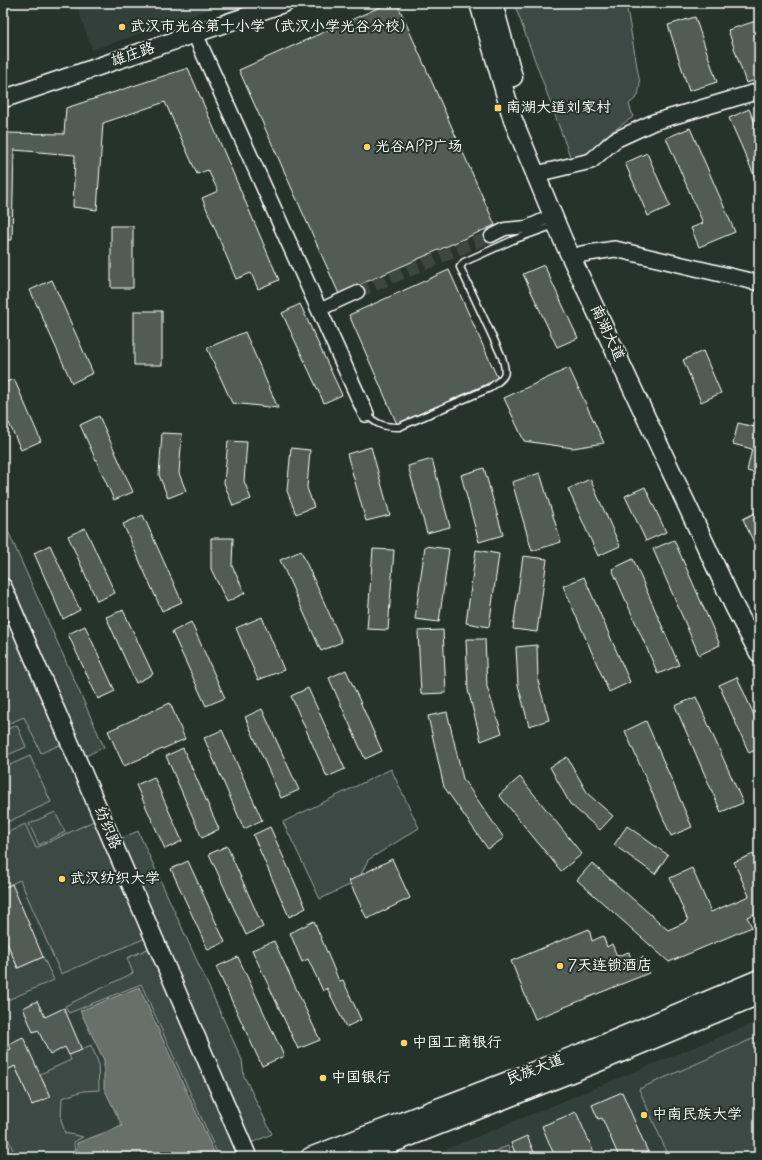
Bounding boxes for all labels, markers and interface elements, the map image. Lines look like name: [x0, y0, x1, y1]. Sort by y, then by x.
place label: 武汉市光谷第十小学（武汉小学光谷分校）: [130, 17, 415, 37]
marker: 武汉市光谷第十小学（武汉小学光谷分校）: [117, 22, 127, 32]
street label: 雄庄路: [108, 38, 158, 72]
place label: 南湖大道刘家村: [506, 98, 611, 118]
marker: 南湖大道刘家村: [493, 103, 503, 113]
place label: 光谷APP广场: [375, 137, 463, 157]
marker: 光谷APP广场: [362, 142, 372, 152]
street label: 南湖大道: [585, 302, 629, 364]
street label: 纺织路: [89, 803, 125, 853]
place label: 武汉纺织大学: [70, 869, 160, 889]
marker: 武汉纺织大学: [57, 874, 67, 884]
place label: 7天连锁酒店: [568, 956, 652, 976]
marker: 7天连锁酒店: [555, 961, 565, 971]
place label: 中国工商银行: [412, 1033, 502, 1053]
marker: 中国工商银行: [399, 1038, 409, 1048]
street label: 民族大道: [503, 1050, 567, 1090]
place label: 中国银行: [331, 1068, 391, 1088]
marker: 中国银行: [318, 1073, 328, 1083]
place label: 中南民族大学: [652, 1105, 742, 1125]
marker: 中南民族大学: [639, 1110, 649, 1120]

